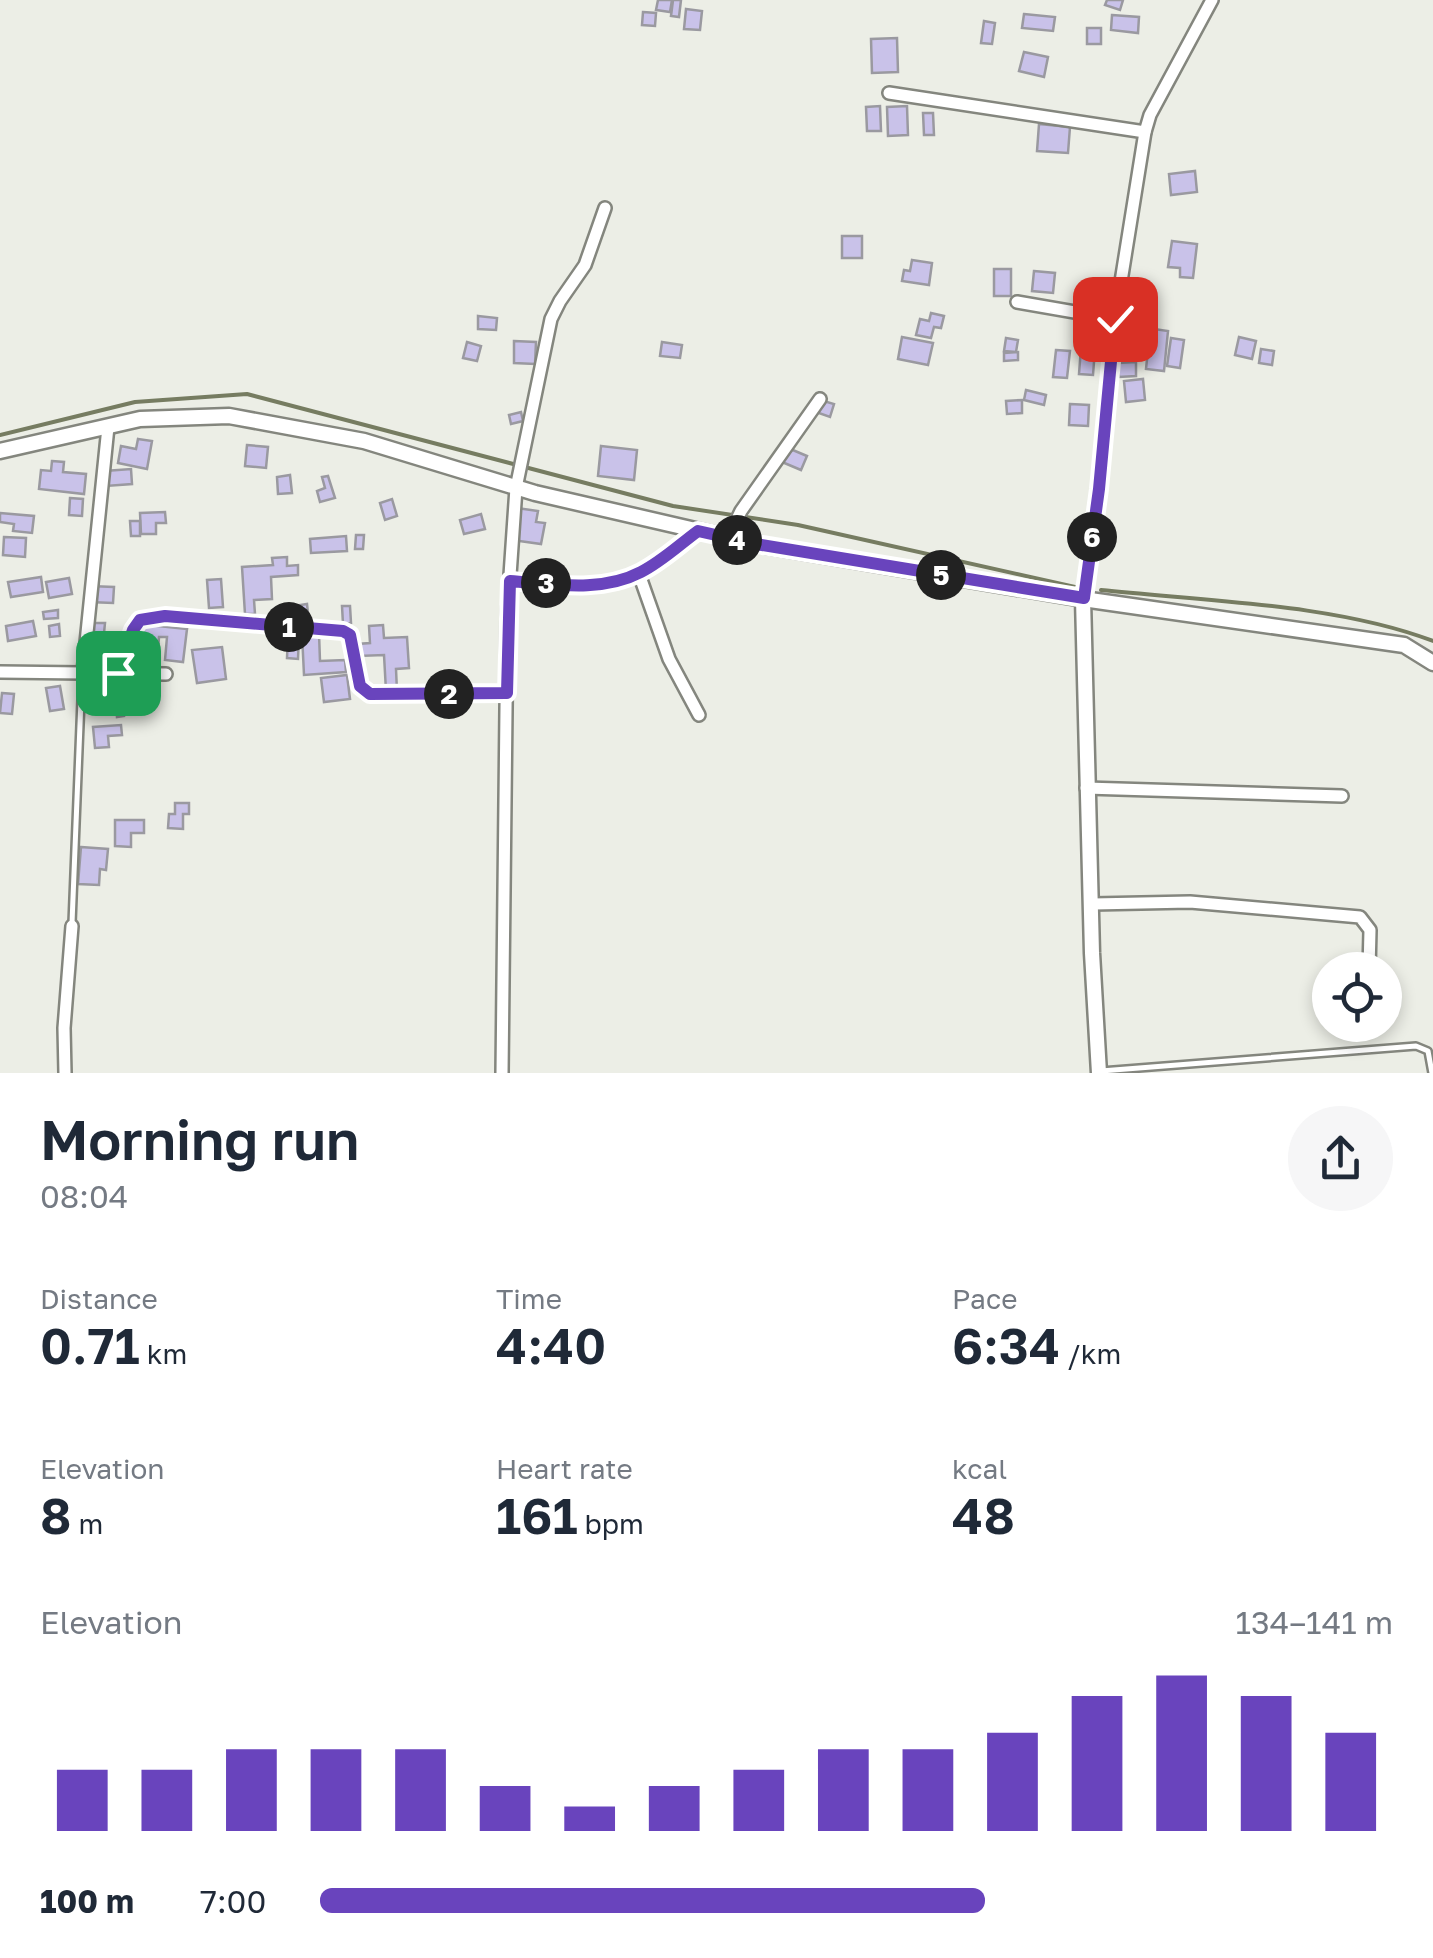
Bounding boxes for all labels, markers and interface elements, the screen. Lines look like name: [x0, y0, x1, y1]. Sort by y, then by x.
pin: [1073, 277, 1158, 362]
icon: check: [1088, 292, 1143, 347]
pin: 6: [1067, 512, 1117, 562]
pin: 4: [712, 515, 762, 565]
text: 6: [1083, 520, 1101, 553]
text: 4: [728, 523, 746, 556]
pin: 5: [916, 550, 966, 600]
pin: 3: [521, 558, 571, 608]
text: 5: [932, 558, 950, 591]
text: 3: [537, 566, 555, 599]
pin: 1: [264, 602, 314, 652]
text: 1: [282, 610, 296, 643]
pin: [76, 631, 161, 716]
icon: arrive: [91, 646, 146, 701]
pin: 2: [424, 669, 474, 719]
text: 2: [440, 677, 458, 710]
map controls: [1312, 952, 1402, 1042]
button: locate: [1312, 952, 1402, 1042]
text: Morning run: [40, 1106, 359, 1172]
button: share: [1288, 1106, 1393, 1211]
text: 08:04: [40, 1177, 128, 1215]
text: Distance: [40, 1282, 158, 1315]
text: Time: [496, 1282, 562, 1315]
text: Pace: [952, 1282, 1017, 1315]
text: 0.71: [40, 1315, 140, 1375]
text: 4:40: [496, 1315, 606, 1375]
text: 6:34: [952, 1315, 1060, 1375]
text: km: [140, 1337, 187, 1370]
text: /km: [1060, 1337, 1121, 1370]
text: Elevation: [40, 1452, 165, 1485]
text: Heart rate: [496, 1452, 633, 1485]
text: kcal: [952, 1452, 1007, 1485]
text: 8: [40, 1485, 71, 1545]
text: 161: [496, 1485, 578, 1545]
text: 48: [952, 1485, 1015, 1545]
text: m: [71, 1507, 103, 1540]
text: bpm: [578, 1507, 644, 1540]
text: Elevation: [40, 1603, 182, 1641]
text: 134–141 m: [1235, 1603, 1393, 1641]
text: 100 m: [40, 1882, 134, 1920]
text: 7:00: [200, 1882, 266, 1920]

